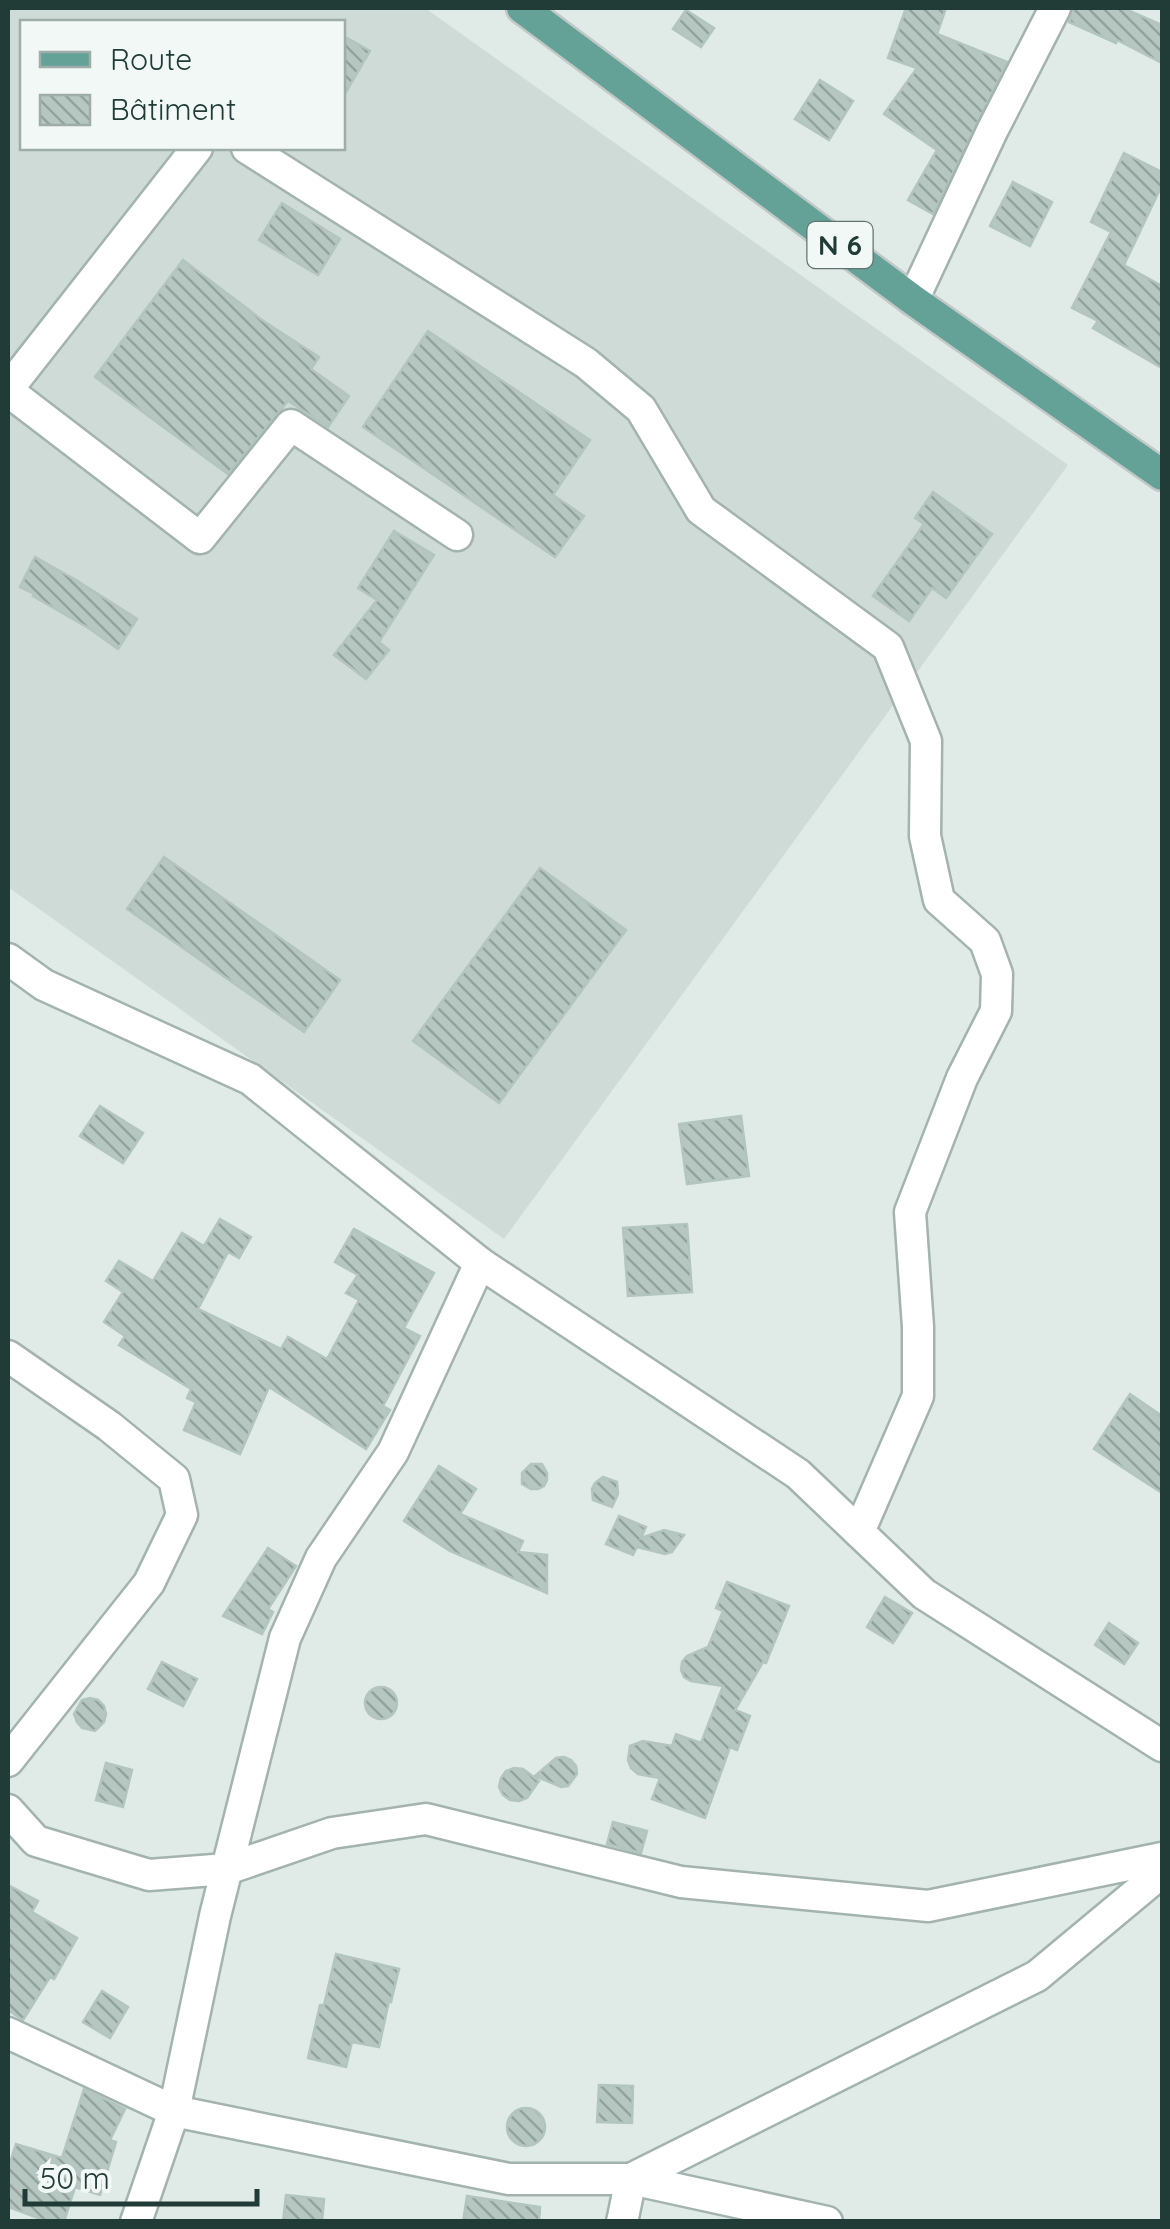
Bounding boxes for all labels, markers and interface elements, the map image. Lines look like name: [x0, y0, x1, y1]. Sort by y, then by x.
legend: [20, 20, 345, 150]
text: Route: [110, 40, 192, 78]
text: Bâtiment: [110, 90, 236, 128]
road number: N 6: [808, 222, 872, 268]
scale bar: [25, 2144, 258, 2206]
text: 50 m: [40, 2159, 110, 2197]

